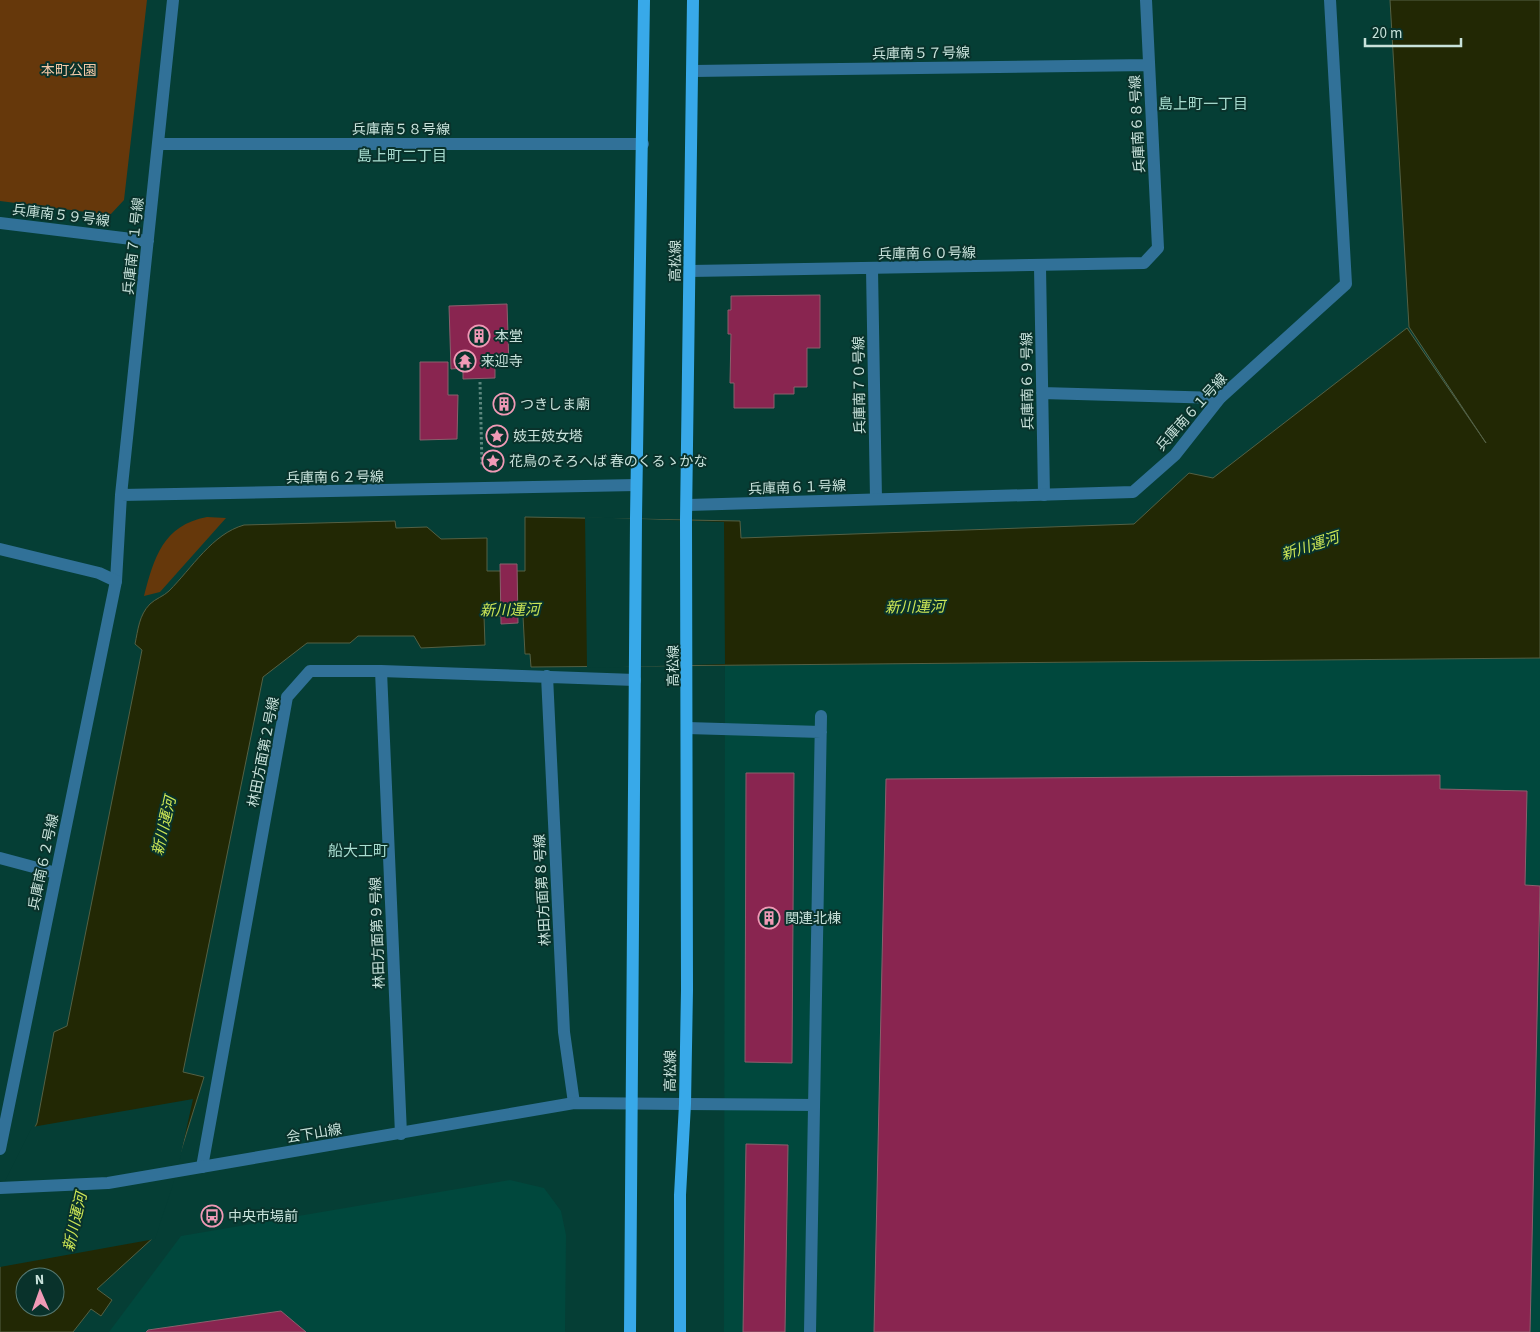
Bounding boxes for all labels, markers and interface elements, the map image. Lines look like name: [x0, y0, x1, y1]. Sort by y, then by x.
scale bar: [1365, 15, 1461, 47]
text: 20 m: [1372, 23, 1402, 44]
street label: 兵庫南５７号線: [872, 43, 970, 65]
park label: 本町公園: [41, 61, 97, 81]
street label: 兵庫南６８号線: [1125, 74, 1151, 173]
district label: 島上町一丁目: [1158, 94, 1248, 115]
street label: 兵庫南５８号線: [352, 120, 450, 140]
district label: 島上町二丁目: [357, 146, 447, 167]
street label: 兵庫南７１号線: [119, 196, 149, 296]
street label: 兵庫南５９号線: [11, 200, 111, 232]
street label: 高松線: [666, 240, 686, 282]
street label: 兵庫南６０号線: [878, 243, 976, 265]
building icon: 本堂: [467, 324, 491, 348]
place label: 本堂: [495, 327, 523, 347]
street label: 兵庫南６９号線: [1017, 332, 1039, 430]
street label: 兵庫南７０号線: [849, 336, 871, 434]
temple icon: 来迎寺: [453, 349, 477, 373]
place label: 来迎寺: [481, 352, 523, 372]
street label: 兵庫南６１号線: [1152, 370, 1232, 456]
building icon: つきしま廟: [492, 392, 516, 416]
place label: つきしま廟: [520, 395, 590, 415]
place icon: 妓王妓女塔: [485, 424, 509, 448]
place label: 妓王妓女塔: [513, 427, 583, 447]
place icon: 花鳥のそろへば 春のくるゝかな: [481, 449, 505, 473]
place label: 花鳥のそろへば 春のくるゝかな: [509, 452, 708, 472]
street label: 兵庫南６２号線: [286, 467, 384, 489]
street label: 兵庫南６１号線: [748, 476, 846, 500]
water label: 新川運河: [1278, 526, 1345, 566]
water label: 新川運河: [885, 596, 948, 619]
water label: 新川運河: [480, 599, 543, 622]
street label: 高松線: [664, 645, 684, 687]
street label: 林田方面第２号線: [243, 695, 284, 809]
water label: 新川運河: [148, 792, 182, 858]
street label: 兵庫南６２号線: [24, 812, 64, 912]
street label: 林田方面第８号線: [530, 834, 556, 946]
district label: 船大工町: [328, 841, 388, 862]
street label: 林田方面第９号線: [366, 877, 390, 989]
building icon: 関連北棟: [757, 906, 781, 930]
place label: 関連北棟: [785, 909, 841, 929]
street label: 高松線: [661, 1050, 681, 1092]
street label: 会下山線: [285, 1120, 343, 1148]
water label: 新川運河: [59, 1188, 93, 1254]
bus stop icon: 中央市場前: [200, 1204, 224, 1228]
place label: 中央市場前: [228, 1207, 298, 1227]
north arrow: [15, 1267, 65, 1317]
text: N: [35, 1270, 45, 1290]

